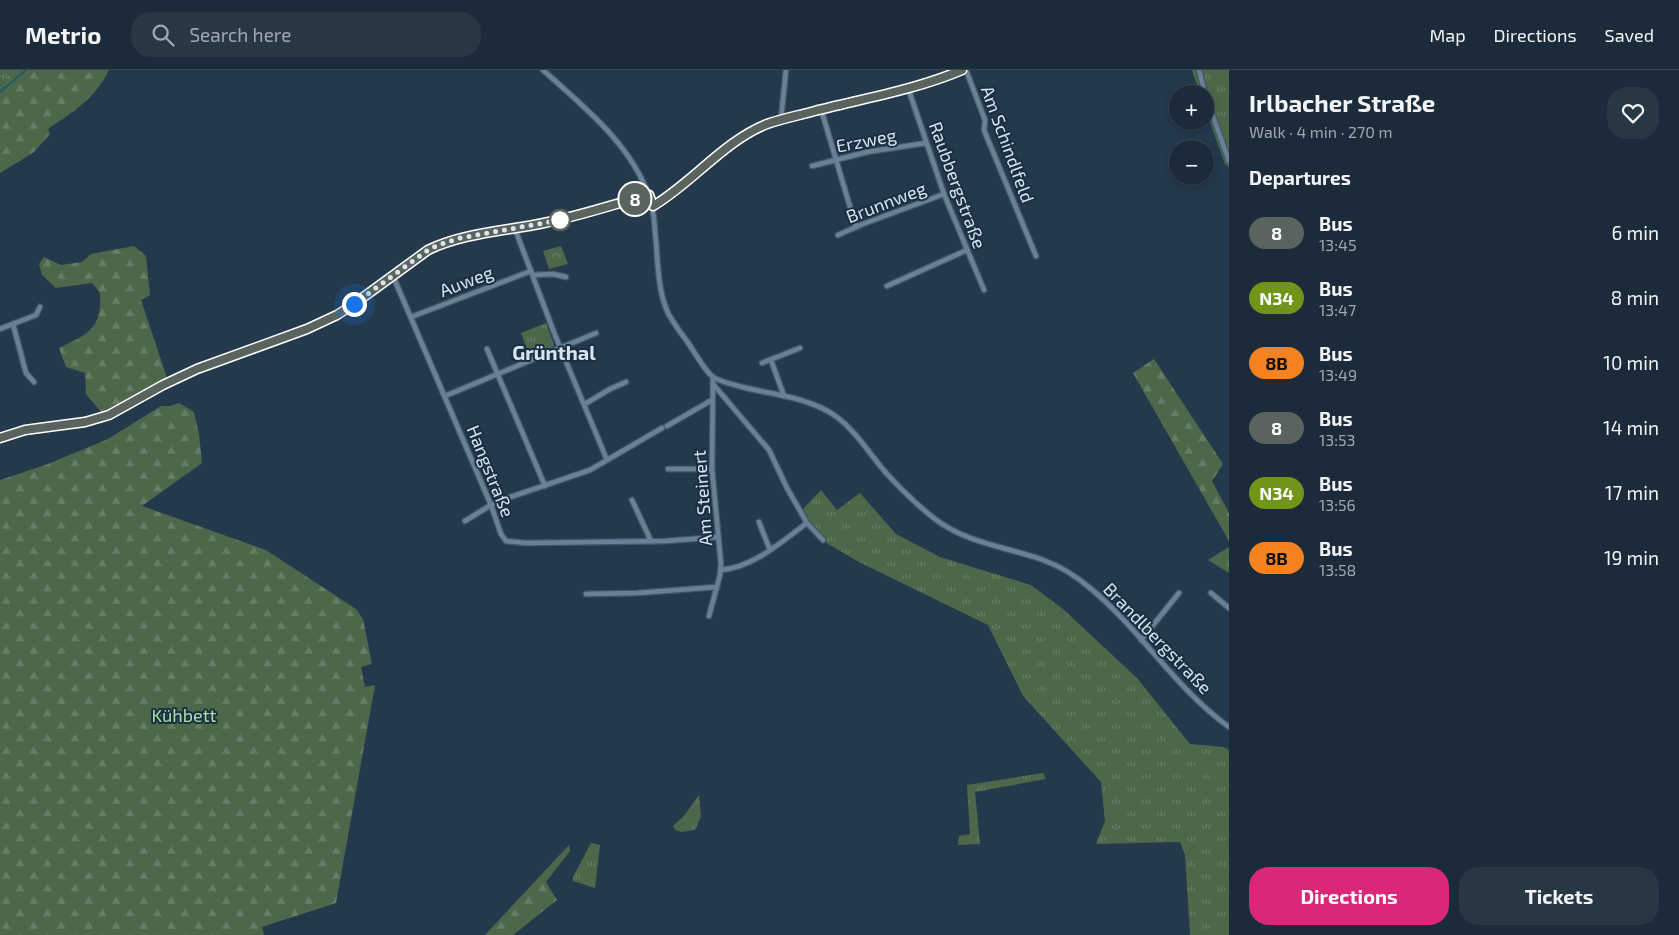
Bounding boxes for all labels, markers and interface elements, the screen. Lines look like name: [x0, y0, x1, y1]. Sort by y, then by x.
search box: [131, 12, 481, 57]
text: Metrio: [25, 20, 101, 49]
icon: search: [149, 21, 177, 49]
text: Search here: [189, 23, 291, 46]
text: Map: [1429, 24, 1466, 46]
text: Directions: [1494, 24, 1577, 46]
text: Saved: [1605, 24, 1654, 46]
street label: Am Schindlfeld: [977, 83, 1039, 205]
map controls: [1169, 85, 1214, 185]
button: +: [1169, 85, 1214, 130]
button: heart: [1607, 87, 1659, 139]
text: Irlbacher Straße: [1249, 88, 1435, 117]
street label: Raubbergstraße: [925, 118, 991, 252]
text: Walk · 4 min · 270 m: [1249, 122, 1392, 141]
street label: Erzweg: [834, 123, 898, 157]
button: −: [1169, 140, 1214, 185]
text: Departures: [1249, 166, 1351, 189]
street label: Brunnweg: [843, 177, 929, 227]
line badge: 8: [619, 183, 651, 215]
text: 8: [629, 188, 641, 210]
unlabelled marker: [549, 209, 571, 231]
text: Bus: [1319, 212, 1353, 235]
text: 6 min: [1611, 221, 1659, 244]
text: 8: [1271, 222, 1282, 244]
text: 13:45: [1319, 235, 1356, 254]
street label: Auweg: [436, 261, 496, 301]
text: Bus: [1319, 277, 1353, 300]
text: 8 min: [1611, 286, 1659, 309]
text: N34: [1259, 287, 1294, 309]
your location: [342, 292, 367, 317]
text: 13:47: [1319, 300, 1356, 319]
district label: Grünthal: [512, 340, 596, 364]
text: Bus: [1319, 342, 1353, 365]
text: 10 min: [1603, 351, 1659, 374]
text: 8B: [1265, 352, 1288, 374]
text: 13:49: [1319, 365, 1357, 384]
text: Bus: [1319, 407, 1353, 430]
text: 14 min: [1603, 416, 1659, 439]
text: 8: [1271, 417, 1282, 439]
street label: Hangstraße: [463, 422, 519, 520]
text: 13:53: [1319, 430, 1356, 449]
street label: Am Steinert: [688, 449, 716, 547]
text: Bus: [1319, 472, 1353, 495]
text: 17 min: [1605, 481, 1659, 504]
text: N34: [1259, 482, 1294, 504]
text: 13:56: [1319, 495, 1356, 514]
text: Bus: [1319, 537, 1353, 560]
text: 19 min: [1604, 546, 1659, 569]
text: 8B: [1265, 547, 1288, 569]
text: 13:58: [1319, 560, 1356, 579]
street label: Brandlbergstraße: [1099, 578, 1217, 698]
park label: Kühbett: [152, 704, 217, 726]
button: Directions: [1249, 867, 1449, 925]
button: Tickets: [1459, 867, 1659, 925]

